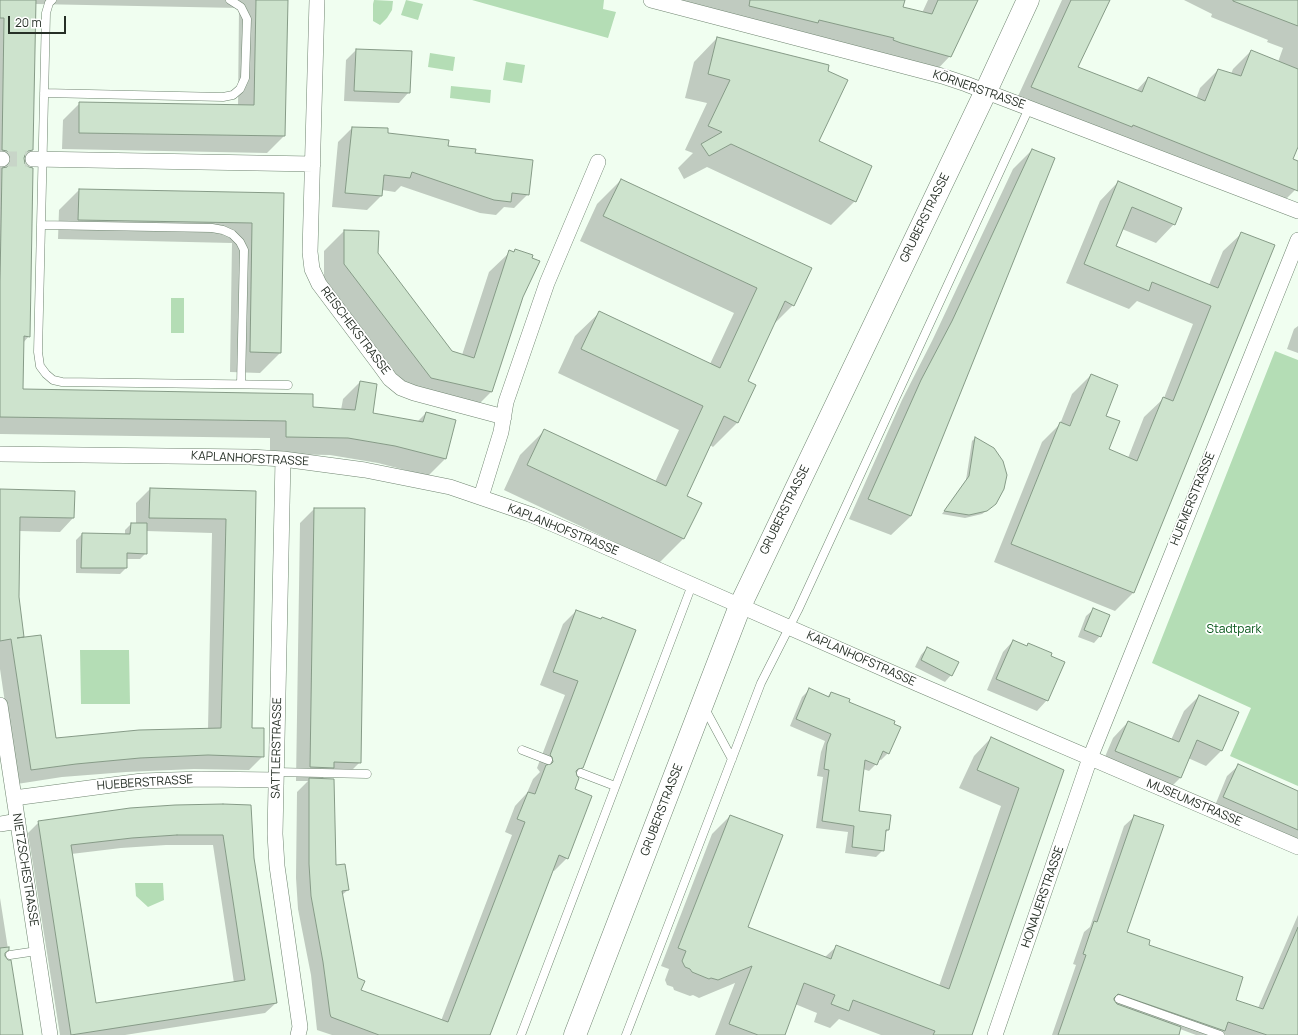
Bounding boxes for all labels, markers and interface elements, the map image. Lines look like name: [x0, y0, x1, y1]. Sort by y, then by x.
scale bar: [10, 8, 68, 34]
text: 20 m: [15, 14, 42, 31]
street label: KÖRNERSTRASSE: [931, 67, 1027, 113]
street label: GRUBERSTRASSE: [897, 171, 953, 265]
street label: REISCHEKSTRASSE: [317, 284, 393, 378]
street label: KAPLANHOFSTRASSE: [191, 449, 309, 469]
street label: HUEMERSTRASSE: [1168, 450, 1218, 548]
street label: GRUBERSTRASSE: [757, 463, 813, 557]
street label: KAPLANHOFSTRASSE: [506, 501, 620, 559]
park label: Stadtpark: [1207, 623, 1261, 637]
street label: KAPLANHOFSTRASSE: [804, 628, 918, 690]
street label: SATTLERSTRASSE: [269, 697, 285, 799]
street label: GRUBERSTRASSE: [638, 762, 686, 858]
street label: HUEBERSTRASSE: [96, 772, 194, 794]
street label: MUSEUMSTRASSE: [1144, 776, 1244, 830]
street label: NIETZSCHESTRASSE: [9, 812, 41, 928]
street label: HONAUERSTRASSE: [1019, 844, 1067, 950]

